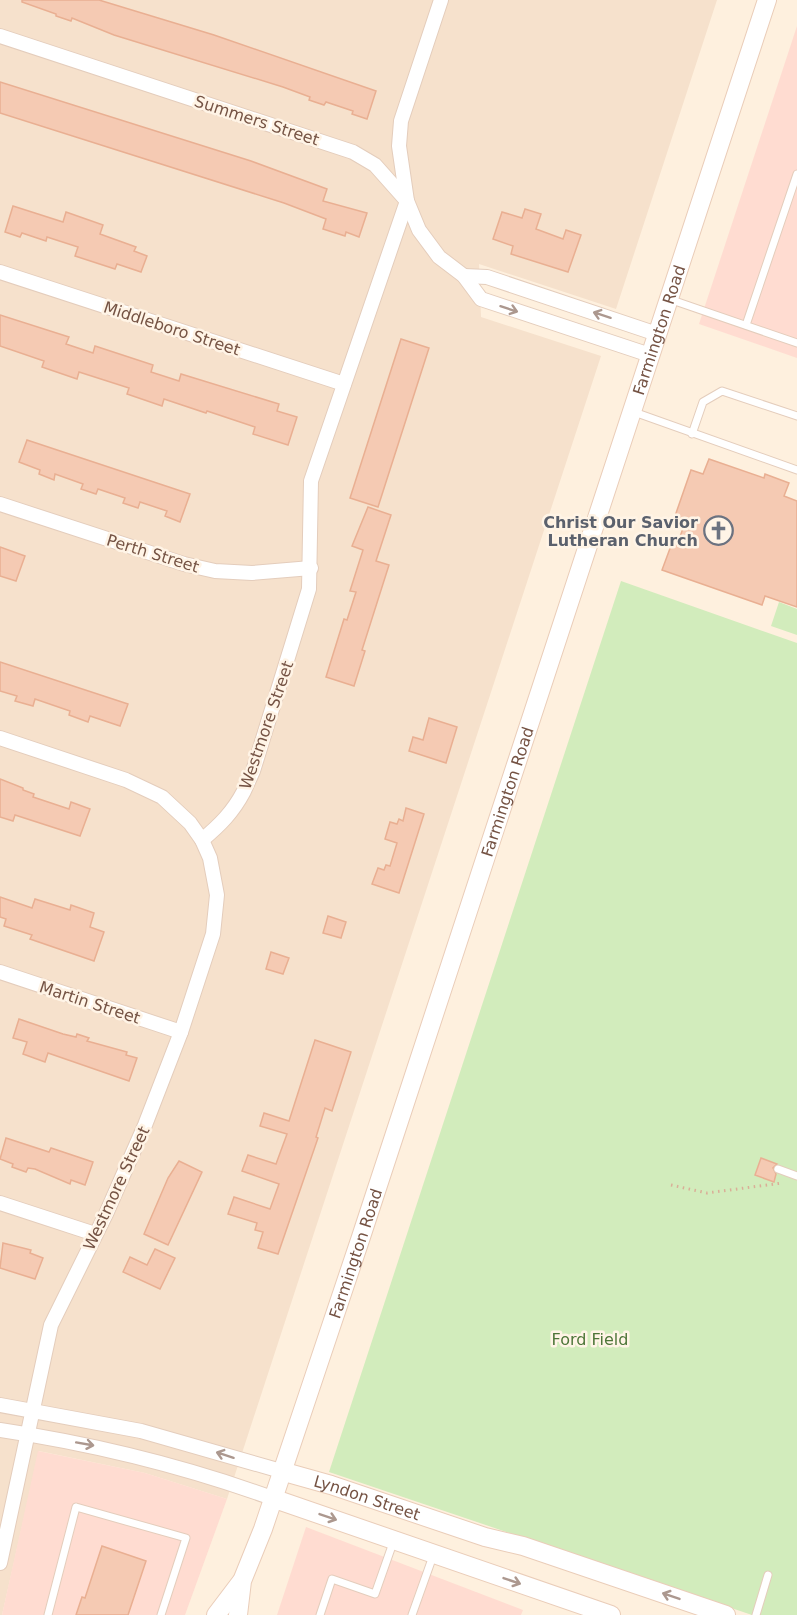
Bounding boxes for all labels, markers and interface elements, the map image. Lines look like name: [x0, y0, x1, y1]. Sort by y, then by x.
street label: Summers Street: [192, 91, 322, 150]
street label: Farmington Road: [629, 263, 689, 398]
street label: Middleboro Street: [101, 297, 243, 360]
one-way arrow: [499, 304, 518, 315]
one-way arrow: [592, 309, 611, 320]
place label: Christ Our Savior Lutheran Church: [543, 513, 698, 550]
church icon: Christ Our Savior Lutheran Church: [703, 515, 735, 547]
street label: Perth Street: [104, 530, 201, 577]
street label: Westmore Street: [236, 658, 297, 792]
street label: Farmington Road: [477, 724, 538, 859]
street label: Martin Street: [37, 977, 143, 1028]
street label: Westmore Street: [79, 1123, 153, 1253]
street label: Farmington Road: [325, 1186, 386, 1321]
park label: Ford Field: [552, 1330, 628, 1349]
one-way arrow: [75, 1439, 95, 1450]
one-way arrow: [216, 1449, 235, 1460]
street label: Lyndon Street: [312, 1472, 422, 1524]
one-way arrow: [318, 1513, 336, 1524]
one-way arrow: [502, 1576, 521, 1587]
one-way arrow: [662, 1590, 681, 1601]

